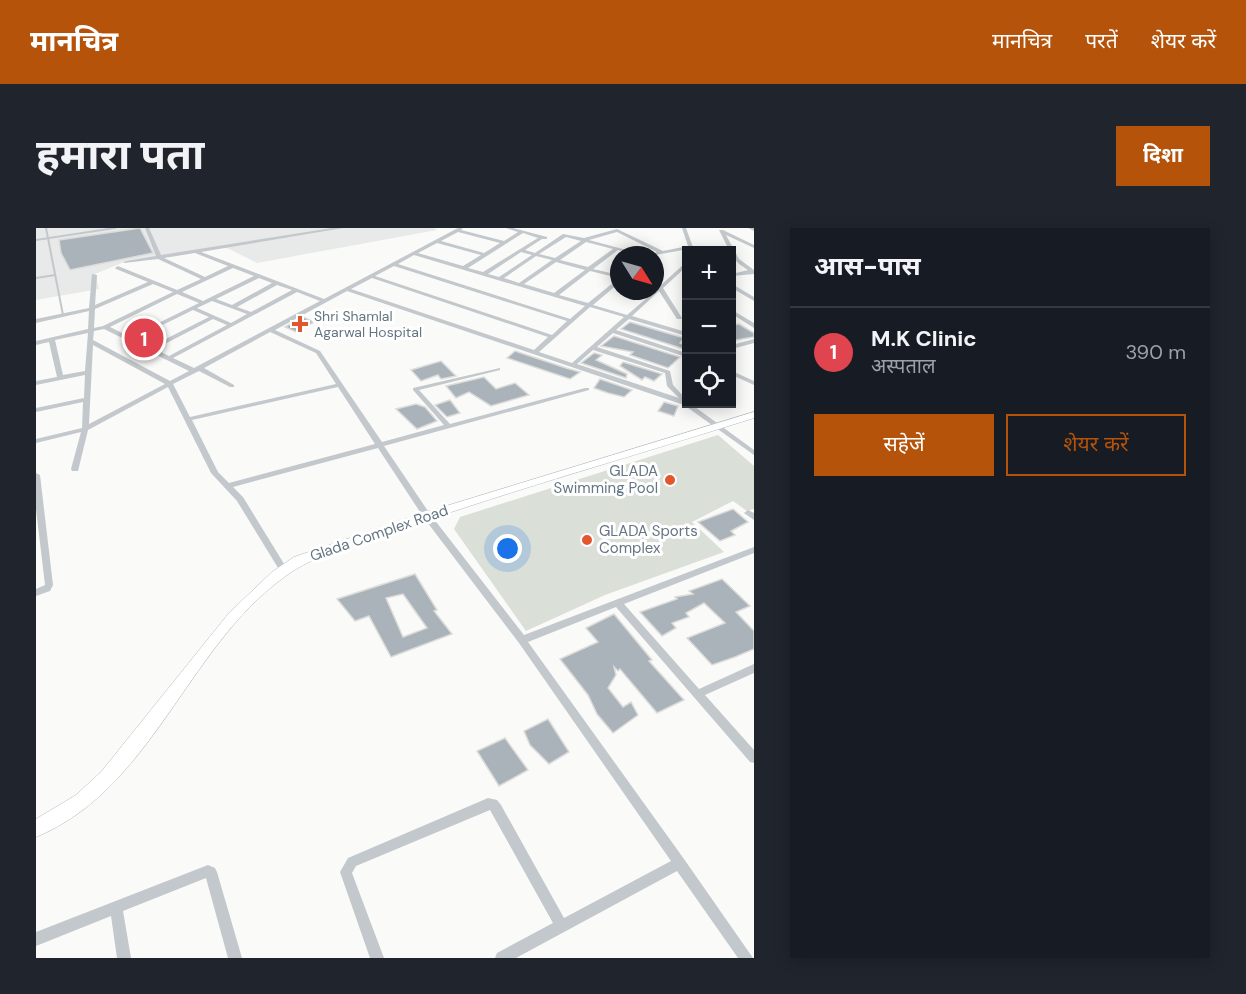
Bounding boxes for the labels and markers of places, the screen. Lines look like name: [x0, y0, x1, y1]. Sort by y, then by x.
place label: Shri Shamlal Agarwal Hospital: [314, 307, 422, 341]
marker: Shri Shamlal Agarwal Hospital: [291, 315, 309, 333]
pin: 1: [124, 316, 164, 360]
place label: GLADA Swimming Pool: [554, 461, 658, 498]
marker: GLADA Swimming Pool: [663, 473, 677, 487]
place label: GLADA Sports Complex: [599, 521, 698, 558]
marker: GLADA Sports Complex: [580, 533, 594, 547]

